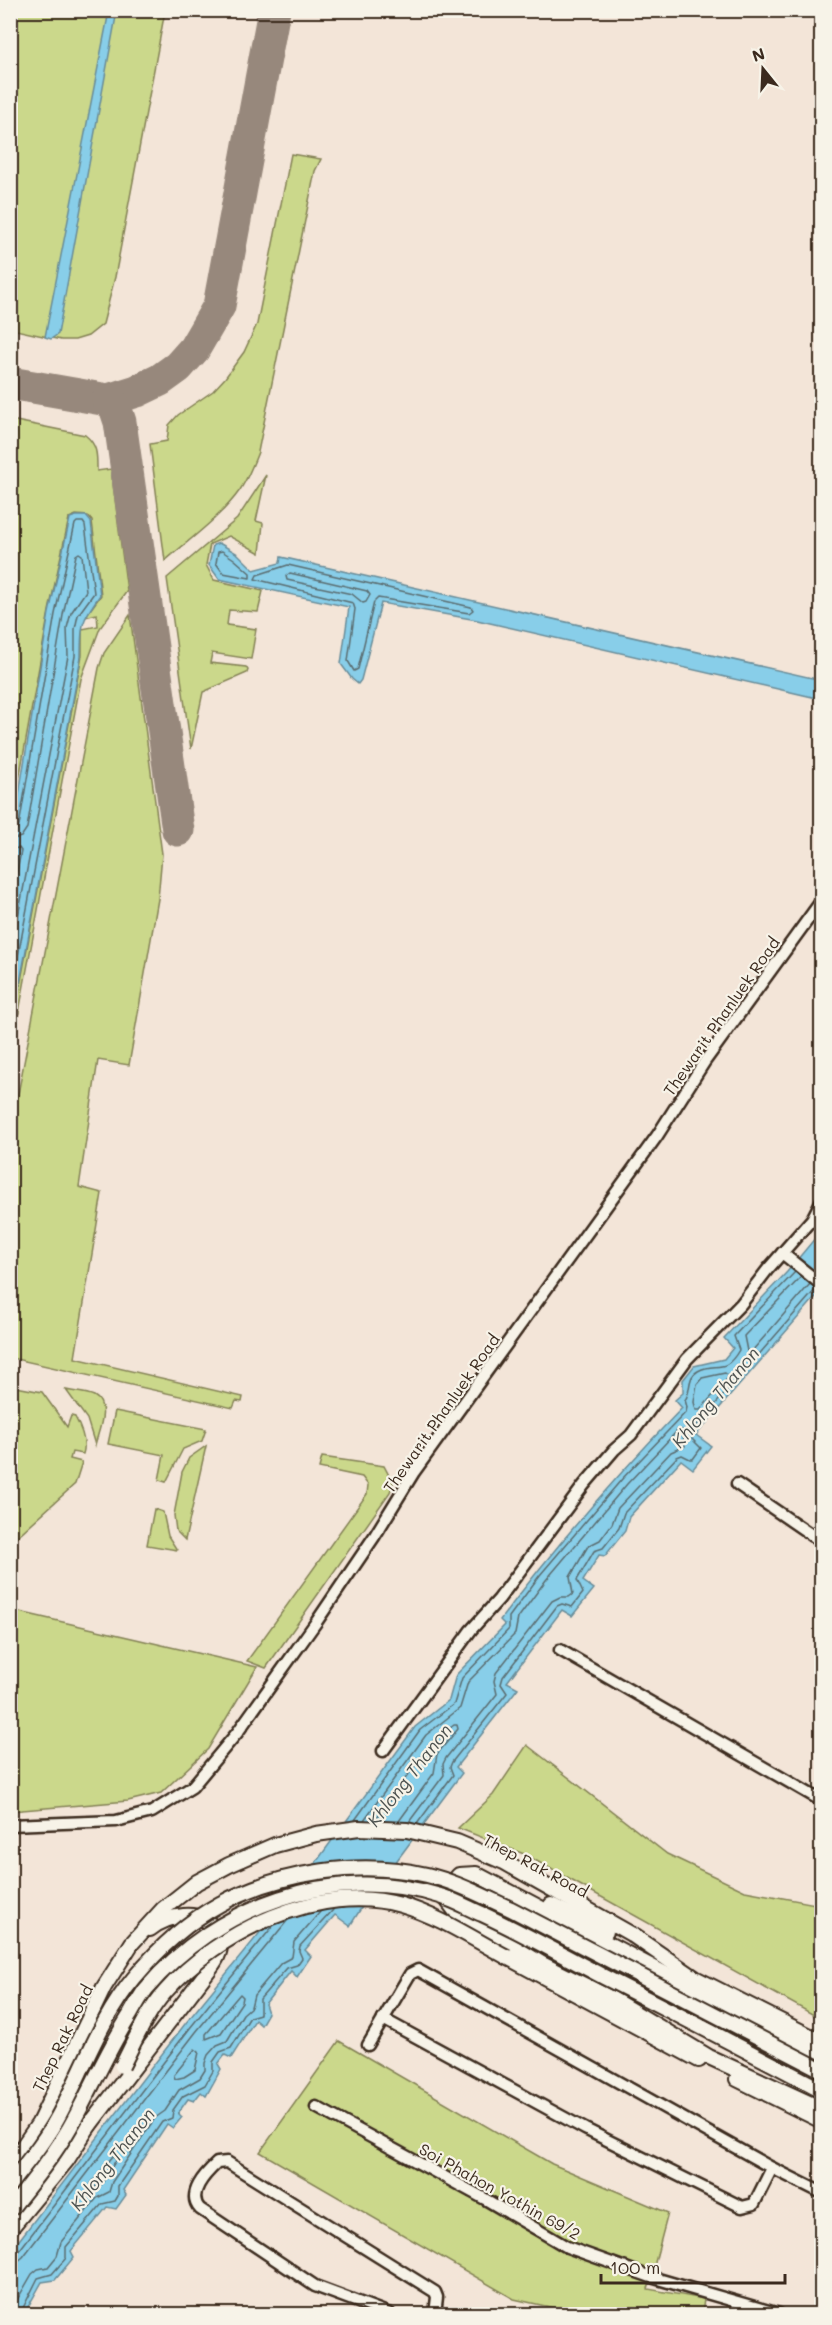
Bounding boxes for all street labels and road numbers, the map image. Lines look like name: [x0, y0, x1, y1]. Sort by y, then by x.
street label: Thewarit Phanluek Road: [658, 933, 784, 1099]
street label: Thewarit Phanluek Road: [378, 1330, 504, 1496]
street label: Thep Rak Road: [480, 1828, 592, 1902]
street label: Thep Rak Road: [27, 1981, 97, 2095]
street label: Soi Phahon Yothin 69/2: [416, 2138, 584, 2244]

